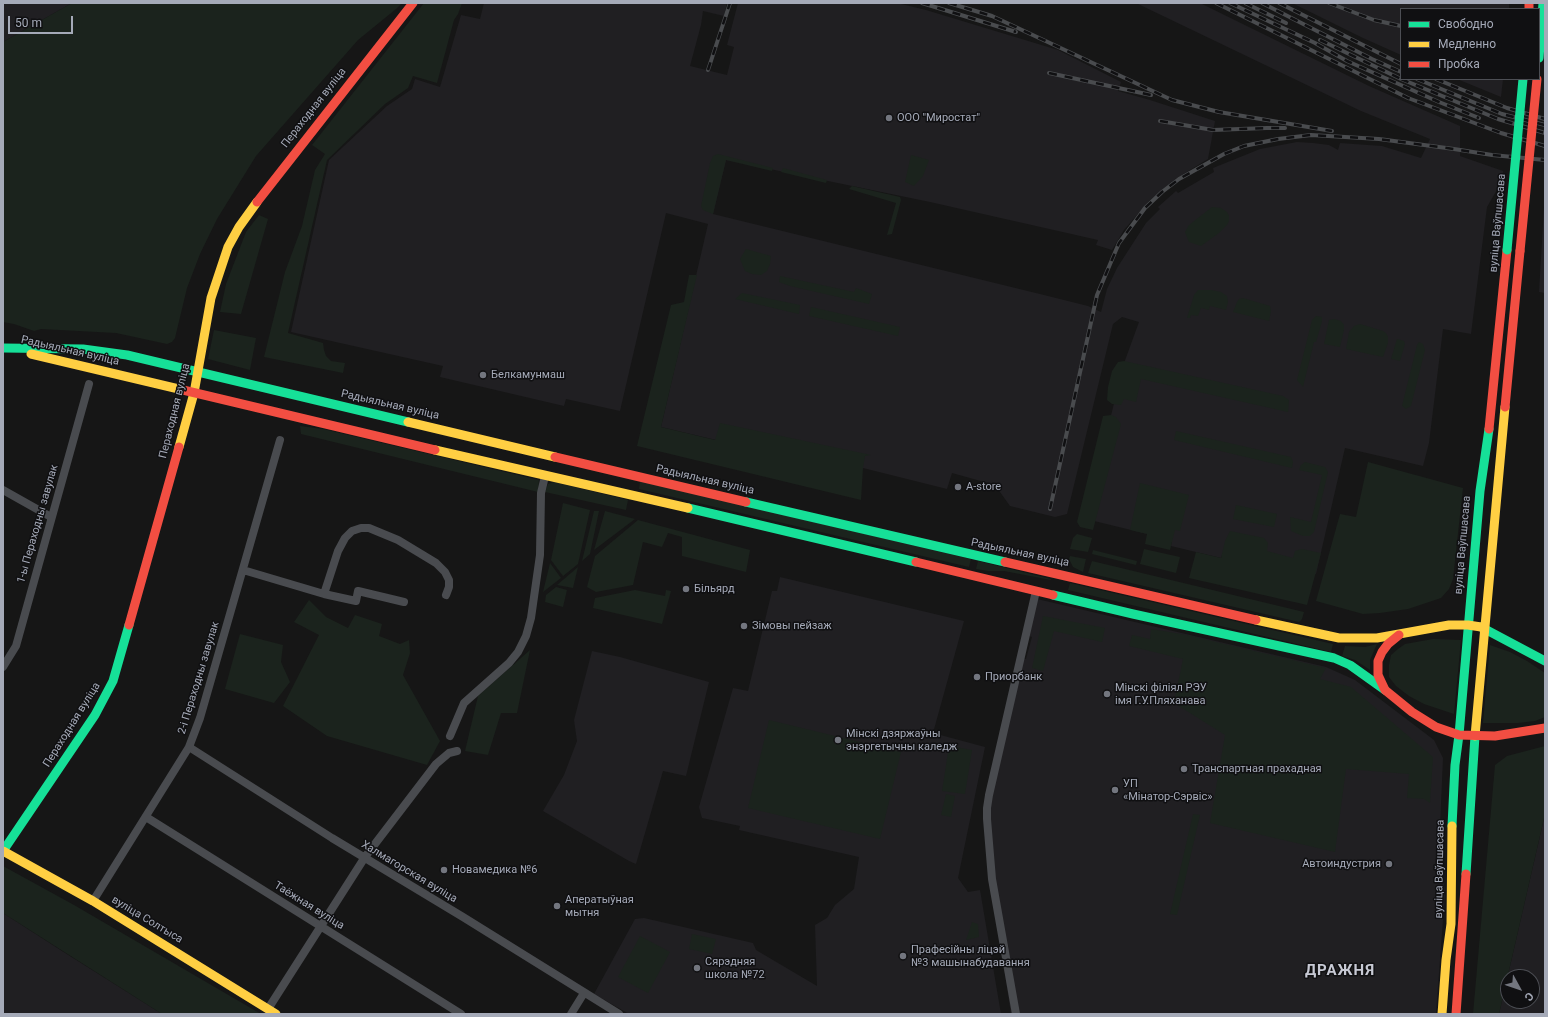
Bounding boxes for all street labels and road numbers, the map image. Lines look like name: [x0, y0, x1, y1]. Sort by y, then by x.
street label: Пераходная вуліца: [279, 65, 349, 151]
street label: вуліца Ваўпшасава: [1487, 173, 1509, 273]
street label: Радыяльная вуліца: [20, 333, 120, 369]
street label: Пераходная вуліца: [157, 362, 193, 460]
street label: Радыяльная вуліца: [340, 387, 440, 423]
street label: Радыяльная вуліца: [655, 462, 755, 498]
street label: 1-ы Пераходны завулак: [15, 463, 61, 585]
street label: вуліца Ваўпшасава: [1452, 495, 1474, 595]
street label: Радыяльная вуліца: [970, 536, 1070, 570]
street label: 2-і Пераходны завулак: [176, 620, 222, 736]
street label: Пераходная вуліца: [41, 680, 103, 770]
street label: вуліца Ваўпшасава: [1433, 820, 1447, 918]
street label: Халмагорская вуліца: [359, 838, 459, 906]
street label: Таёжная вуліца: [272, 879, 346, 933]
street label: вуліца Солтыса: [109, 894, 185, 946]

